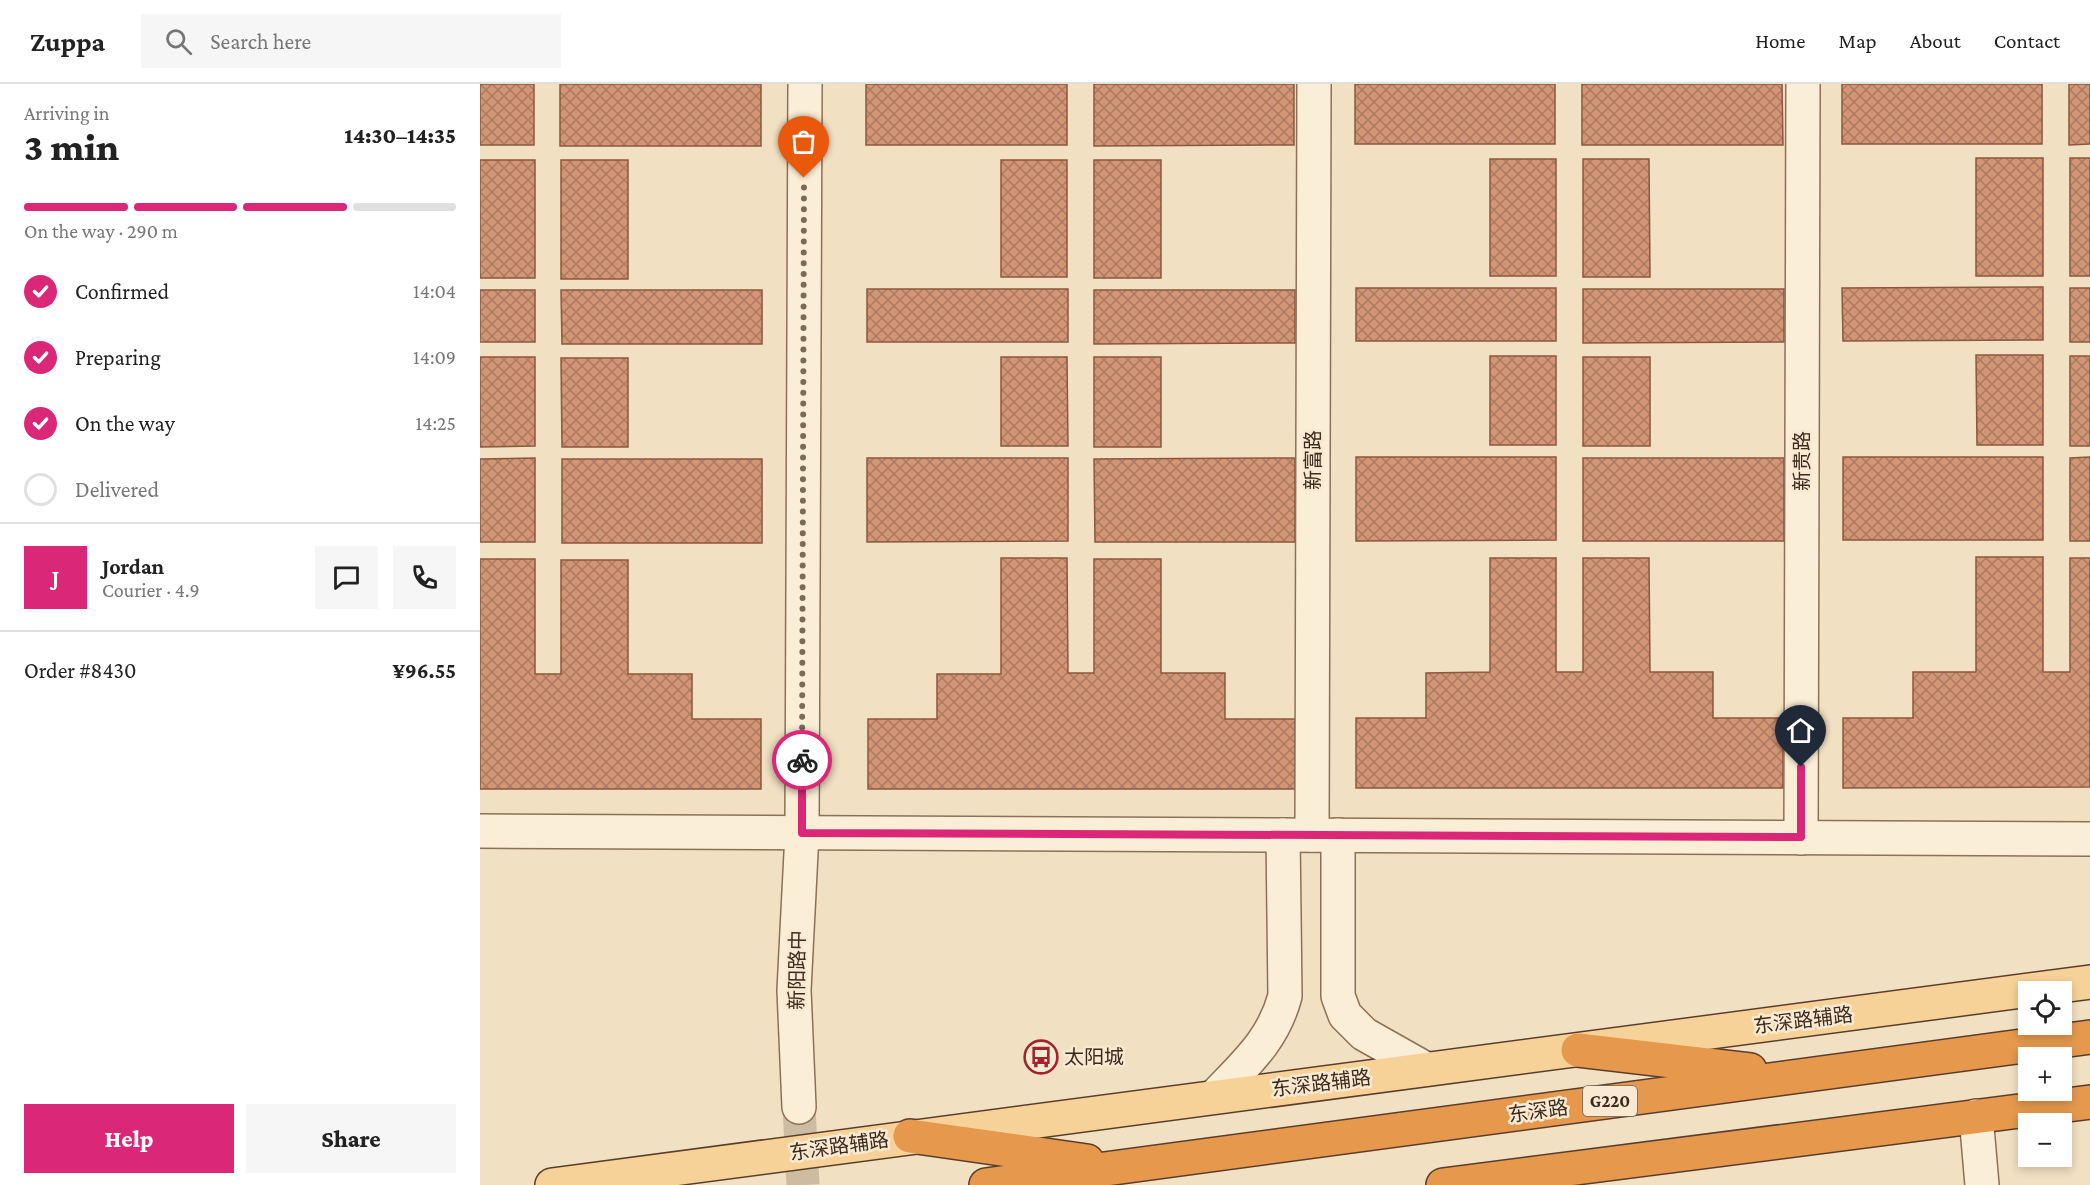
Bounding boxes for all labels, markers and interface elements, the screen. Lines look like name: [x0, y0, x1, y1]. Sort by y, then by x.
search box: [141, 14, 561, 68]
icon: search: [162, 25, 195, 58]
text: Zuppa: [30, 26, 105, 57]
text: Search here: [210, 29, 311, 54]
text: Home: [1755, 29, 1805, 53]
text: Map: [1838, 29, 1877, 53]
text: About: [1910, 29, 1961, 53]
text: Contact: [1994, 29, 2060, 53]
text: Arriving in: [24, 102, 109, 124]
pin: [778, 116, 829, 178]
text: 14:30–14:35: [344, 123, 456, 148]
text: 3 min: [24, 125, 119, 168]
icon: bag: [787, 125, 820, 158]
text: On the way · 290 m: [24, 220, 178, 242]
icon: check: [24, 275, 57, 308]
text: Confirmed: [75, 279, 169, 304]
text: 14:04: [413, 280, 456, 302]
icon: check: [24, 341, 57, 374]
text: Preparing: [75, 345, 161, 370]
text: 14:09: [413, 346, 456, 368]
icon: check: [24, 407, 57, 440]
text: On the way: [75, 411, 175, 436]
text: 14:25: [416, 412, 456, 434]
street label: 新富路: [1302, 430, 1324, 490]
street label: 新贵路: [1791, 431, 1813, 491]
text: Delivered: [75, 477, 159, 502]
button: chat: [315, 546, 378, 609]
button: phone: [393, 546, 456, 609]
text: Jordan: [102, 554, 164, 579]
text: J: [52, 565, 59, 590]
text: Courier · 4.9: [102, 579, 200, 601]
text: Order #8430: [24, 658, 136, 683]
text: ¥96.55: [393, 658, 456, 683]
pin: [1775, 705, 1826, 767]
icon: home: [1784, 714, 1817, 747]
courier: [772, 730, 832, 790]
icon: bike: [786, 744, 819, 777]
street label: 新阳路中: [785, 930, 809, 1010]
map controls: [2018, 981, 2072, 1167]
button: locate: [2018, 981, 2072, 1035]
street label: 东深路辅路: [1752, 1003, 1854, 1037]
bus stop icon: 太阳城: [1023, 1039, 1059, 1075]
place label: 太阳城: [1064, 1046, 1124, 1068]
button: +: [2018, 1047, 2072, 1101]
street label: 东深路辅路: [1270, 1066, 1372, 1100]
road number: G220: [1583, 1086, 1637, 1116]
street label: 东深路: [1507, 1096, 1569, 1126]
button: Help: [24, 1104, 234, 1173]
button: Share: [246, 1104, 456, 1173]
button: −: [2018, 1113, 2072, 1167]
street label: 东深路辅路: [788, 1128, 890, 1164]

